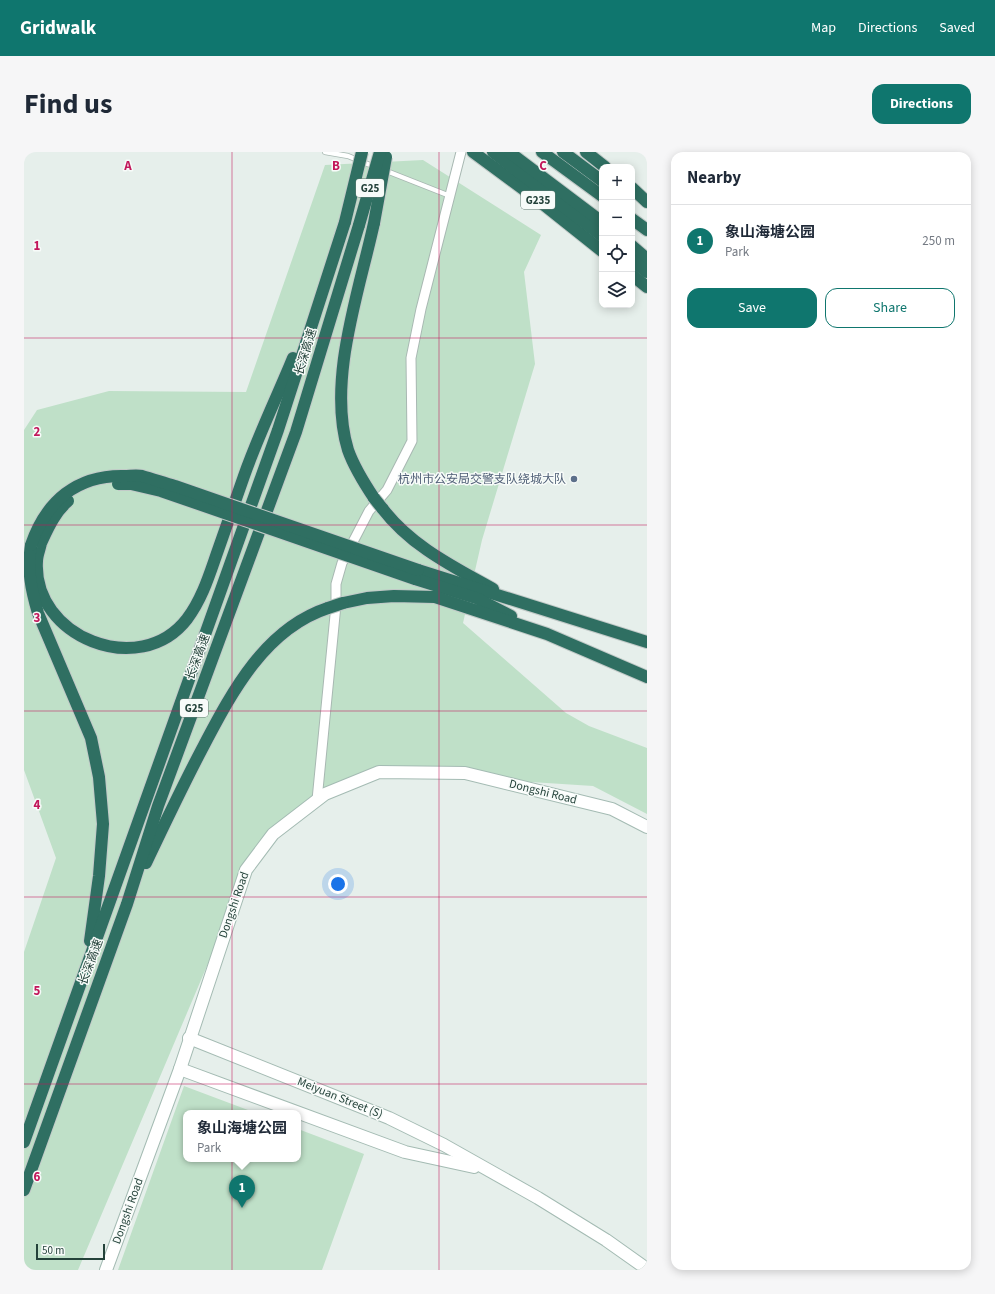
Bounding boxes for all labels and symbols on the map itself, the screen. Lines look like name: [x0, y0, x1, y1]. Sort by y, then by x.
text: A: [123, 157, 132, 175]
text: B: [332, 157, 340, 175]
text: C: [539, 157, 547, 175]
road number: G25: [356, 179, 384, 197]
road number: G235: [521, 191, 555, 209]
text: 1: [34, 237, 41, 255]
street label: 长深高速: [291, 327, 321, 377]
text: 2: [34, 423, 41, 441]
place label: 杭州市公安局交警支队绕城大队: [398, 471, 566, 488]
marker: 杭州市公安局交警支队绕城大队: [569, 474, 579, 484]
text: 3: [34, 609, 41, 627]
street label: 长深高速: [182, 632, 214, 682]
road number: G25: [180, 699, 208, 717]
street label: Dongshi Road: [507, 775, 579, 809]
text: 4: [34, 796, 41, 814]
street label: Dongshi Road: [215, 870, 253, 940]
your location: [328, 874, 348, 894]
street label: 长深高速: [75, 937, 107, 987]
text: 5: [34, 982, 41, 1000]
street label: Meiyuan Street (S): [295, 1073, 385, 1123]
text: 6: [34, 1168, 41, 1186]
pin: 1: [229, 1175, 255, 1208]
street label: Dongshi Road: [108, 1176, 148, 1246]
scale bar: [36, 1242, 105, 1261]

